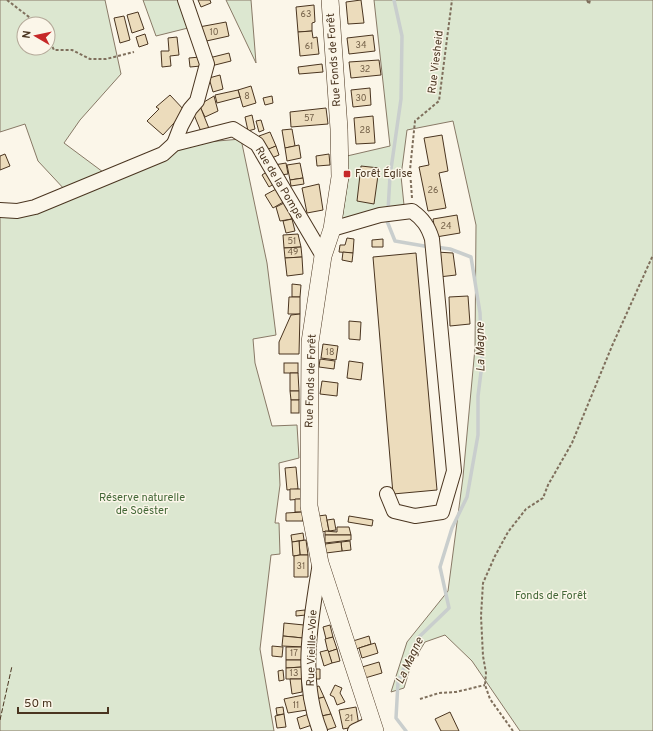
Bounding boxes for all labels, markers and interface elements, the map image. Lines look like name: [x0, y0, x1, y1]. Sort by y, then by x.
house number: 63: [301, 9, 311, 20]
street label: Rue Fonds de Forêt: [324, 13, 344, 107]
north arrow: [16, 16, 56, 56]
house number: 10: [209, 27, 219, 38]
text: N: [20, 30, 35, 40]
street label: Rue Viesheid: [425, 30, 447, 94]
house number: 34: [355, 40, 367, 51]
house number: 61: [305, 41, 313, 52]
house number: 32: [360, 64, 370, 75]
house number: 8: [244, 91, 250, 102]
house number: 30: [355, 93, 367, 104]
house number: 57: [304, 113, 314, 124]
house number: 28: [359, 125, 371, 136]
street label: Rue de la Pompe: [252, 144, 306, 222]
place label: Forêt Église: [355, 166, 412, 181]
marker: Forêt Église: [342, 169, 352, 179]
house number: 26: [428, 185, 438, 196]
house number: 24: [440, 221, 452, 232]
house number: 51: [288, 236, 296, 247]
house number: 49: [288, 247, 298, 258]
water label: La Magne: [473, 321, 489, 372]
street label: Rue Fonds de Forêt: [302, 334, 320, 428]
house number: 18: [326, 347, 334, 358]
park label: Réserve naturelle de Soëster: [99, 491, 185, 518]
house number: 31: [297, 561, 305, 572]
park label: Fonds de Forêt: [515, 589, 587, 603]
street label: Rue Vieille-Voie: [304, 609, 320, 687]
water label: La Magne: [392, 634, 428, 687]
house number: 17: [290, 648, 298, 659]
house number: 13: [290, 668, 298, 679]
scale bar: [18, 689, 108, 715]
text: 50 m: [24, 696, 52, 712]
house number: 11: [293, 700, 299, 711]
house number: 21: [345, 713, 353, 724]

